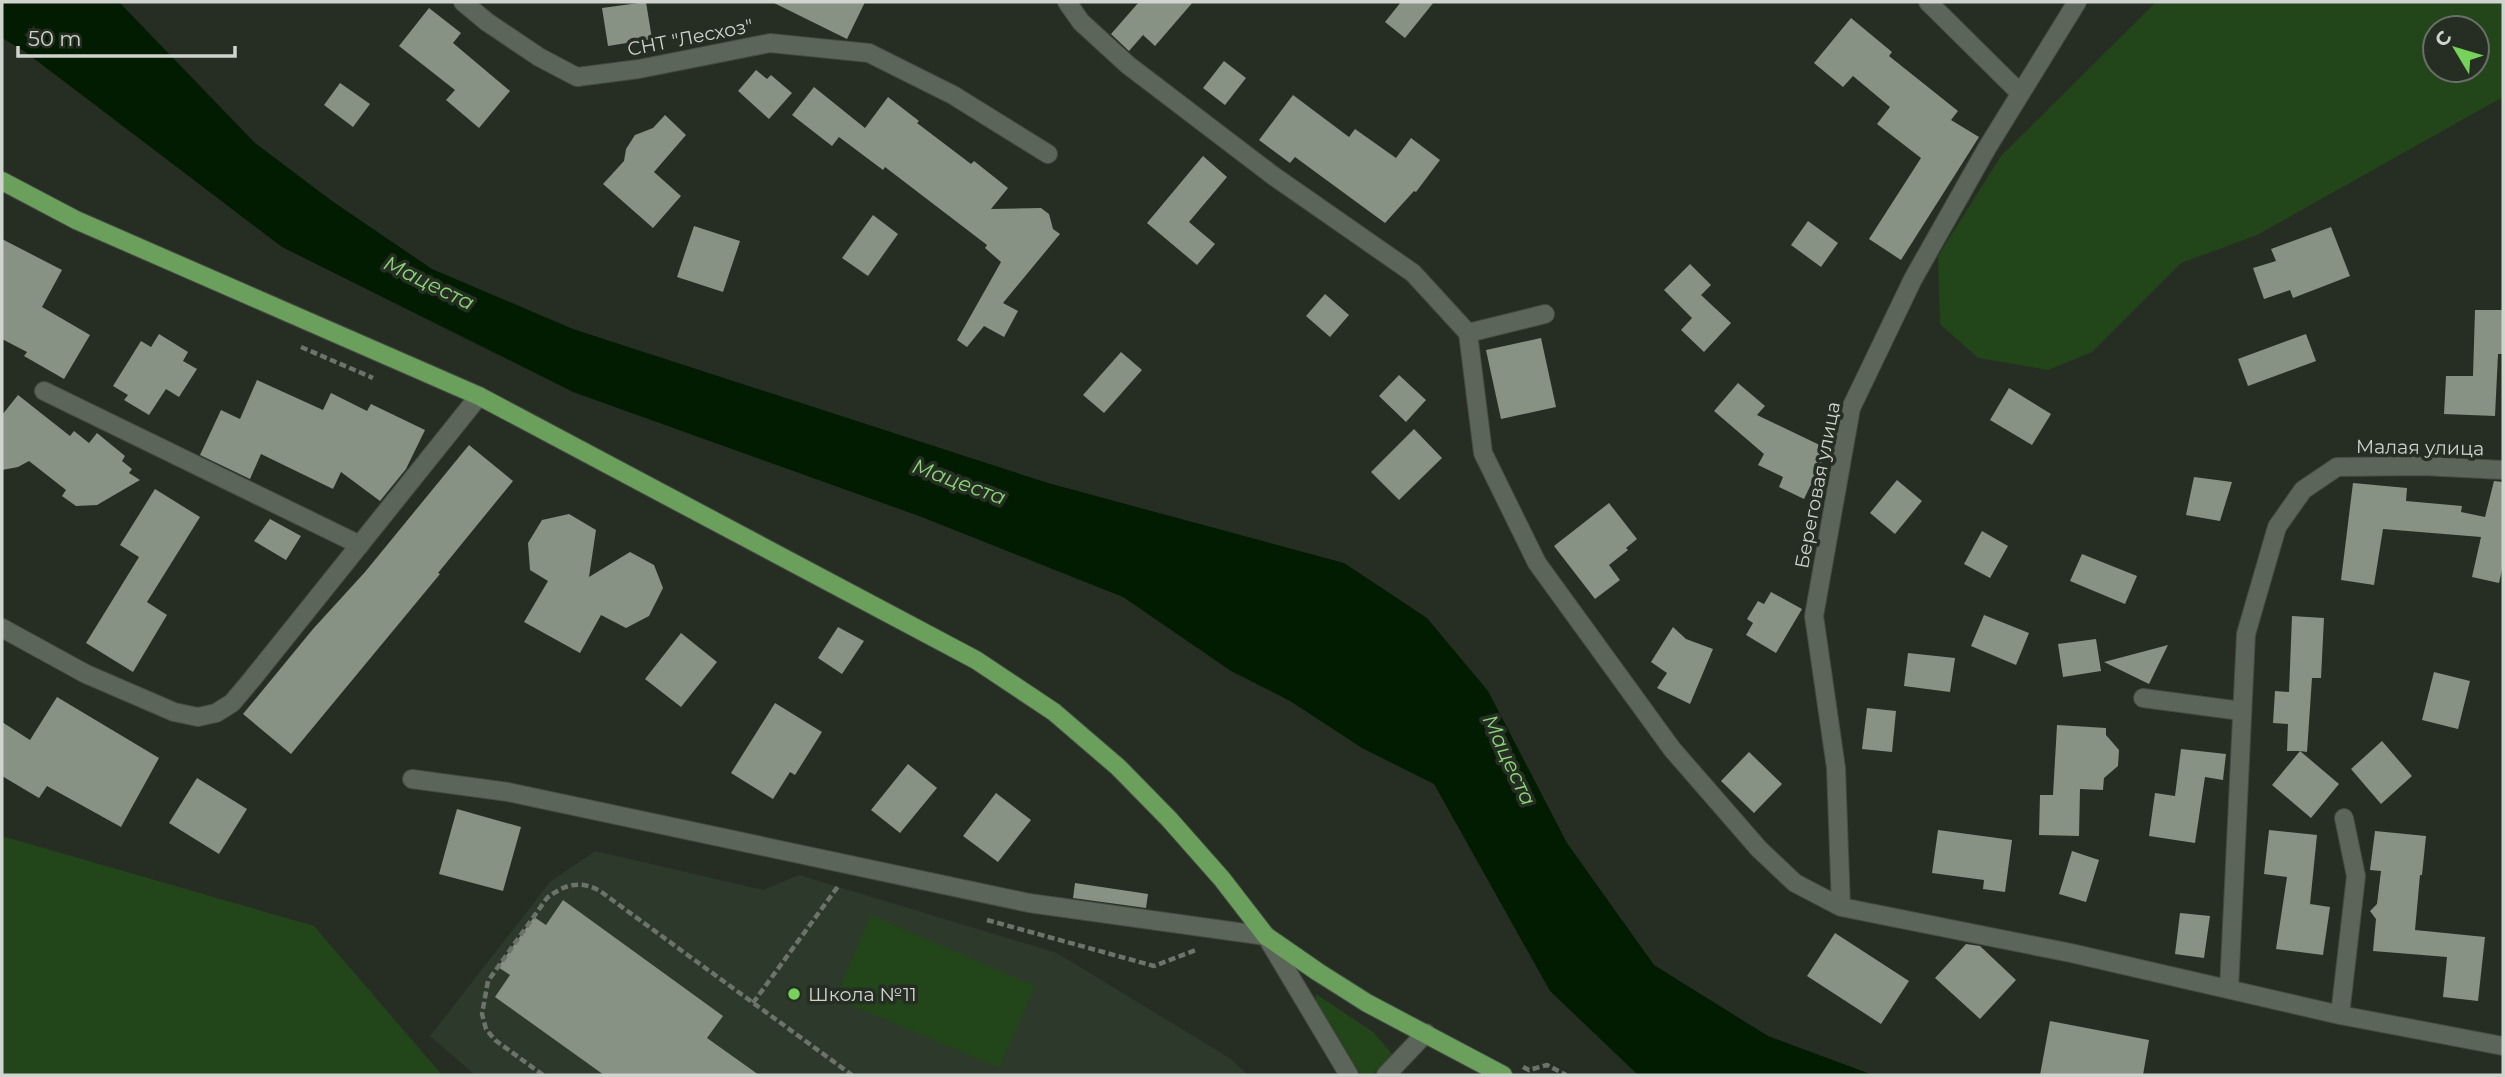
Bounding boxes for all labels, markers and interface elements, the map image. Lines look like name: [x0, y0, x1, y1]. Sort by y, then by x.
scale bar: [18, 14, 234, 58]
street label: СНТ "Лесхоз": [625, 14, 755, 61]
north arrow: [2421, 14, 2491, 84]
text: 50 m: [28, 26, 82, 51]
text: С: [2430, 26, 2456, 51]
water label: Мацеста: [380, 250, 479, 315]
street label: Береговая улица: [1790, 400, 1845, 570]
street label: Малая улица: [2356, 435, 2484, 460]
water label: Мацеста: [909, 453, 1009, 510]
water label: Мацеста: [1477, 710, 1541, 809]
place label: Школа №11: [808, 983, 917, 1006]
marker: Школа №11: [786, 986, 802, 1002]

